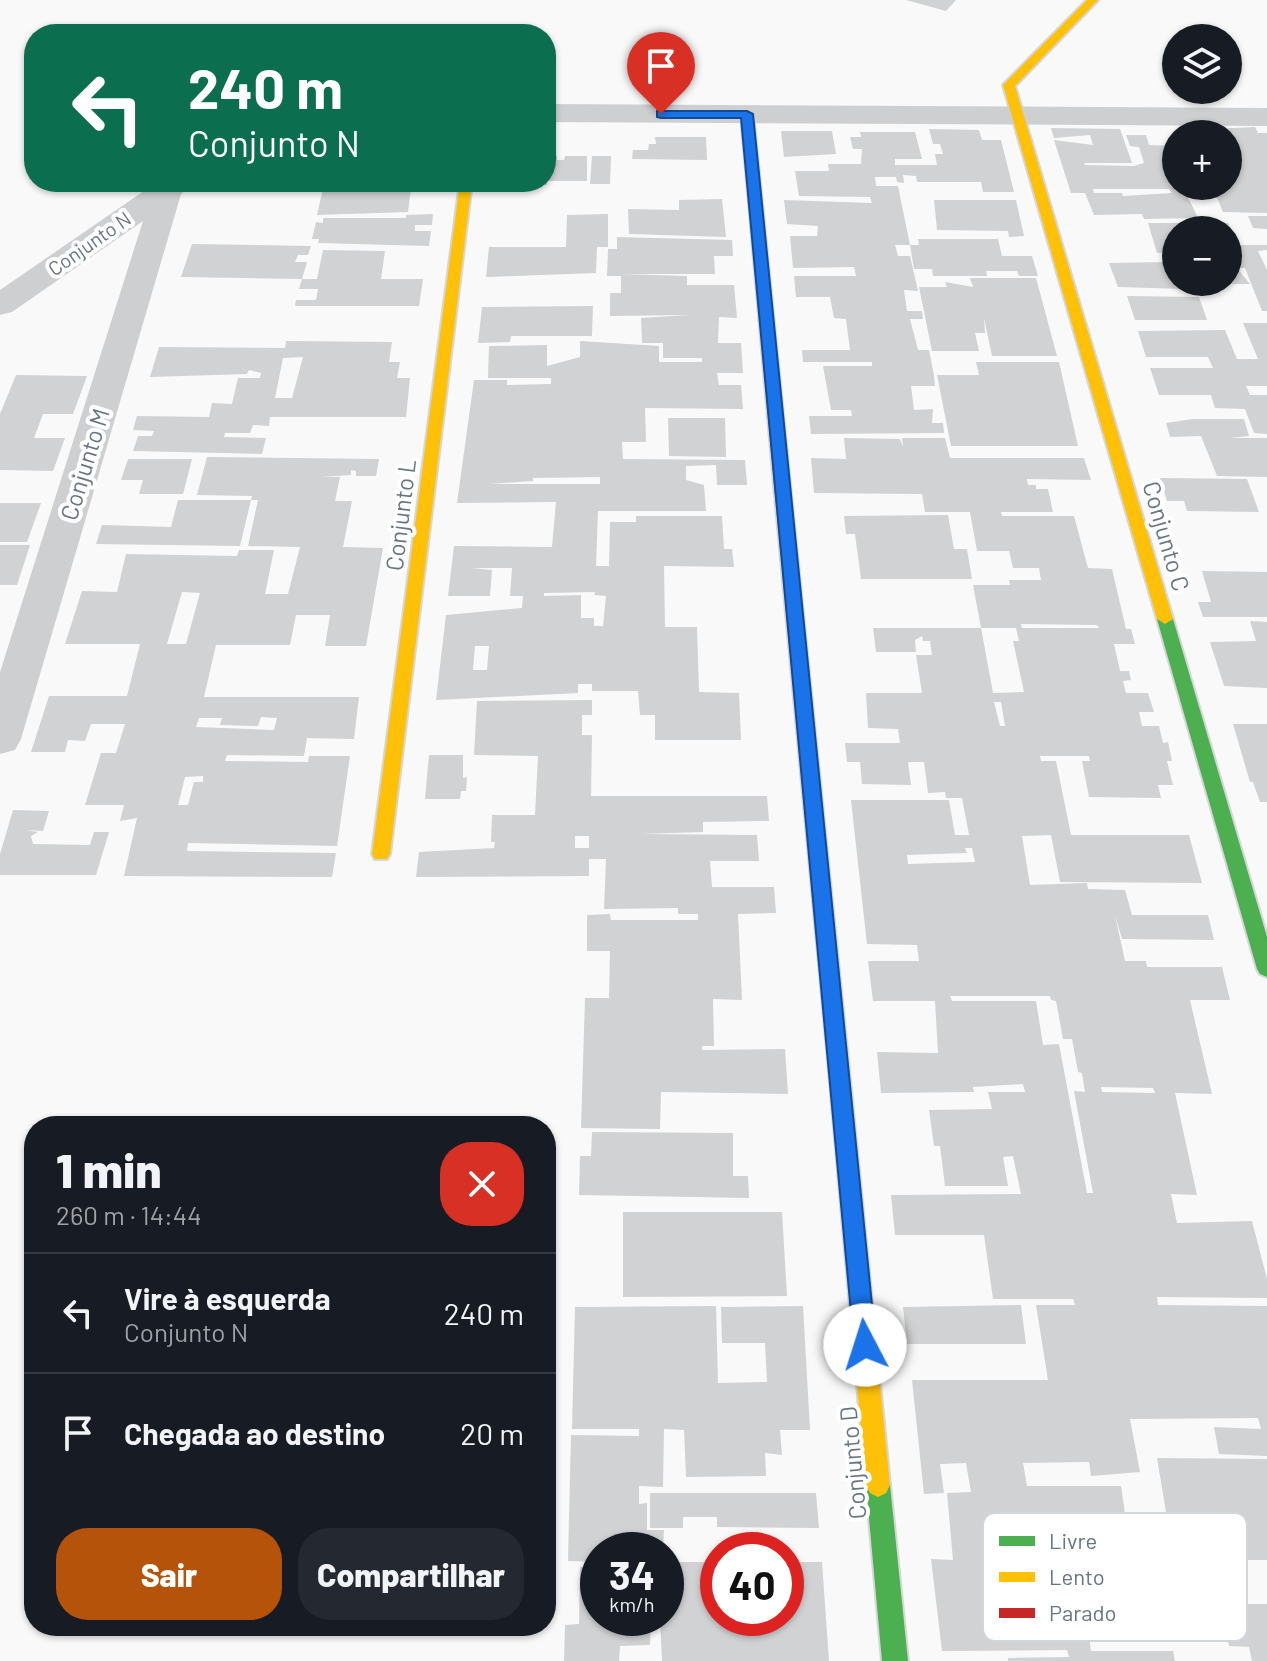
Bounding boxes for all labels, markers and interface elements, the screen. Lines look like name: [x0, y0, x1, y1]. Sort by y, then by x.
map controls: [1162, 24, 1242, 296]
button: layers: [1162, 24, 1242, 104]
pin: [627, 32, 695, 114]
icon: arrive: [639, 44, 683, 88]
text: 240 m: [188, 53, 343, 120]
icon: left: [56, 56, 160, 160]
button: +: [1162, 120, 1242, 200]
text: Conjunto N: [188, 121, 360, 164]
street label: Conjunto N: [43, 206, 135, 280]
button: −: [1162, 216, 1242, 296]
street label: Conjunto M: [53, 404, 115, 524]
street label: Conjunto L: [379, 458, 421, 572]
street label: Conjunto C: [1137, 478, 1197, 594]
text: 1 min: [56, 1140, 162, 1198]
button: close: [440, 1142, 524, 1226]
text: 260 m · 14:44: [56, 1199, 201, 1230]
text: Vire à esquerda: [124, 1280, 331, 1316]
icon: left: [56, 1291, 100, 1335]
text: 240 m: [444, 1295, 524, 1331]
position arrow: [823, 1303, 907, 1387]
text: Conjunto N: [124, 1316, 248, 1347]
street label: Conjunto D: [833, 1405, 871, 1521]
icon: arrive: [56, 1411, 100, 1455]
text: Chegada ao destino: [124, 1415, 385, 1451]
text: 20 m: [460, 1415, 524, 1451]
legend: [983, 1513, 1247, 1641]
text: Livre: [1049, 1527, 1097, 1553]
button: Sair: [56, 1528, 282, 1620]
button: Compartilhar: [298, 1528, 524, 1620]
speed limit sign: 40: [700, 1532, 804, 1636]
text: 34: [609, 1550, 655, 1598]
text: Lento: [1049, 1563, 1105, 1589]
text: km/h: [609, 1592, 655, 1616]
text: Parado: [1049, 1599, 1116, 1625]

